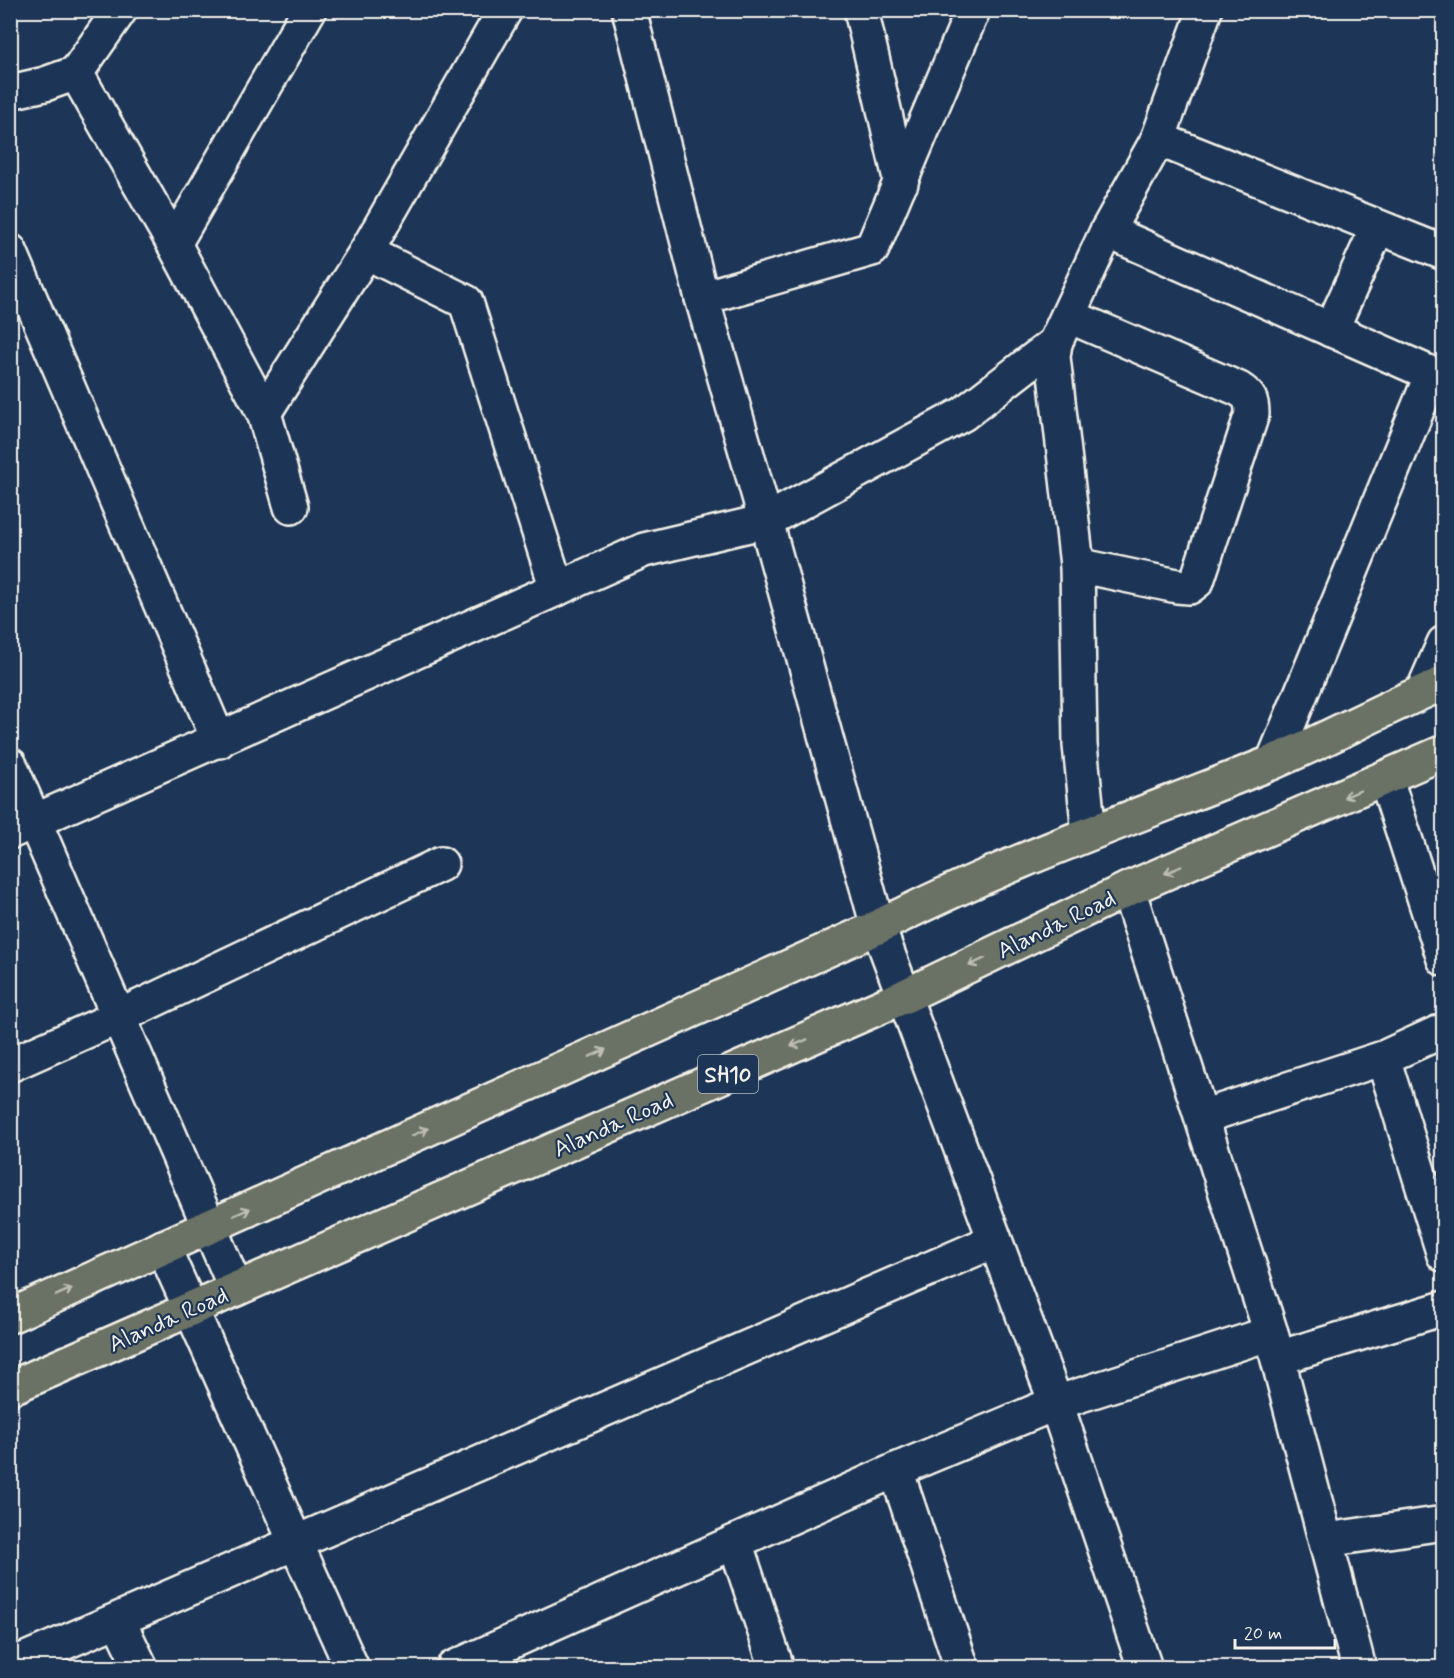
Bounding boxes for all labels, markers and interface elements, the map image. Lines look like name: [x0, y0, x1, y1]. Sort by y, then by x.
one-way arrow: [1343, 788, 1361, 800]
one-way arrow: [1164, 865, 1182, 877]
street label: Alanda Road: [992, 883, 1121, 967]
one-way arrow: [968, 956, 986, 968]
one-way arrow: [791, 1037, 809, 1049]
one-way arrow: [588, 1046, 606, 1058]
road number: SH10: [698, 1055, 758, 1093]
street label: Alanda Road: [549, 1085, 678, 1166]
one-way arrow: [410, 1126, 428, 1138]
one-way arrow: [232, 1206, 250, 1217]
street label: Alanda Road: [104, 1280, 233, 1361]
one-way arrow: [54, 1285, 72, 1297]
scale bar: [1235, 1612, 1336, 1650]
text: 20 m: [1244, 1622, 1282, 1646]

